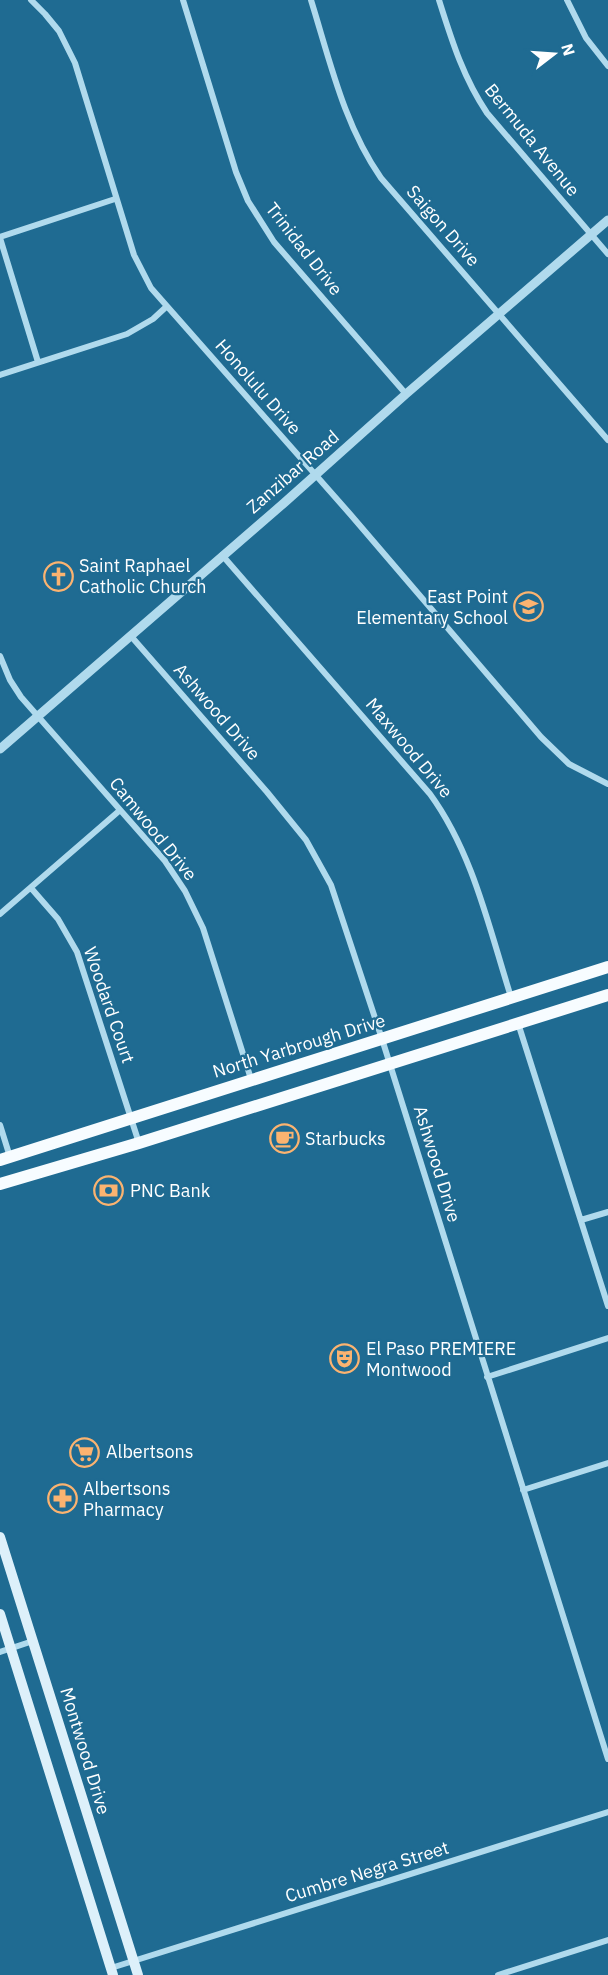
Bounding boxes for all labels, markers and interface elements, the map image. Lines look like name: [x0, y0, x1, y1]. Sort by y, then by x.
north arrow: [524, 24, 584, 84]
text: N: [557, 41, 580, 58]
street label: Bermuda Avenue: [480, 79, 585, 201]
street label: Saigon Drive: [402, 180, 485, 271]
street label: Trinidad Drive: [261, 198, 348, 300]
street label: Honolulu Drive: [211, 334, 306, 439]
street label: Zanzibar Road: [242, 425, 344, 518]
place label: Saint Raphael Catholic Church: [79, 554, 207, 598]
church icon: Saint Raphael Catholic Church: [42, 560, 74, 592]
place label: East Point Elementary School: [356, 585, 508, 629]
school or university icon: East Point Elementary School: [513, 591, 545, 623]
street label: Ashwood Drive: [169, 659, 266, 765]
street label: Maxwood Drive: [361, 693, 458, 803]
street label: Camwood Drive: [105, 772, 202, 885]
street label: Woodard Court: [79, 944, 140, 1066]
street label: North Yarbrough Drive: [210, 1008, 388, 1083]
street label: Ashwood Drive: [409, 1103, 466, 1225]
cafe icon: Starbucks: [268, 1123, 300, 1155]
place label: Starbucks: [305, 1127, 386, 1150]
bank icon: PNC Bank: [93, 1175, 125, 1207]
place label: PNC Bank: [130, 1179, 211, 1202]
place label: El Paso PREMIERE Montwood: [366, 1337, 516, 1381]
theatre icon: El Paso PREMIERE Montwood: [329, 1343, 361, 1375]
supermarket icon: Albertsons: [69, 1436, 101, 1468]
place label: Albertsons: [106, 1440, 194, 1463]
place label: Albertsons Pharmacy: [83, 1477, 171, 1521]
pharmacy icon: Albertsons Pharmacy: [46, 1483, 78, 1515]
street label: Montwood Drive: [55, 1685, 116, 1817]
street label: Cumbre Negra Street: [282, 1836, 452, 1907]

